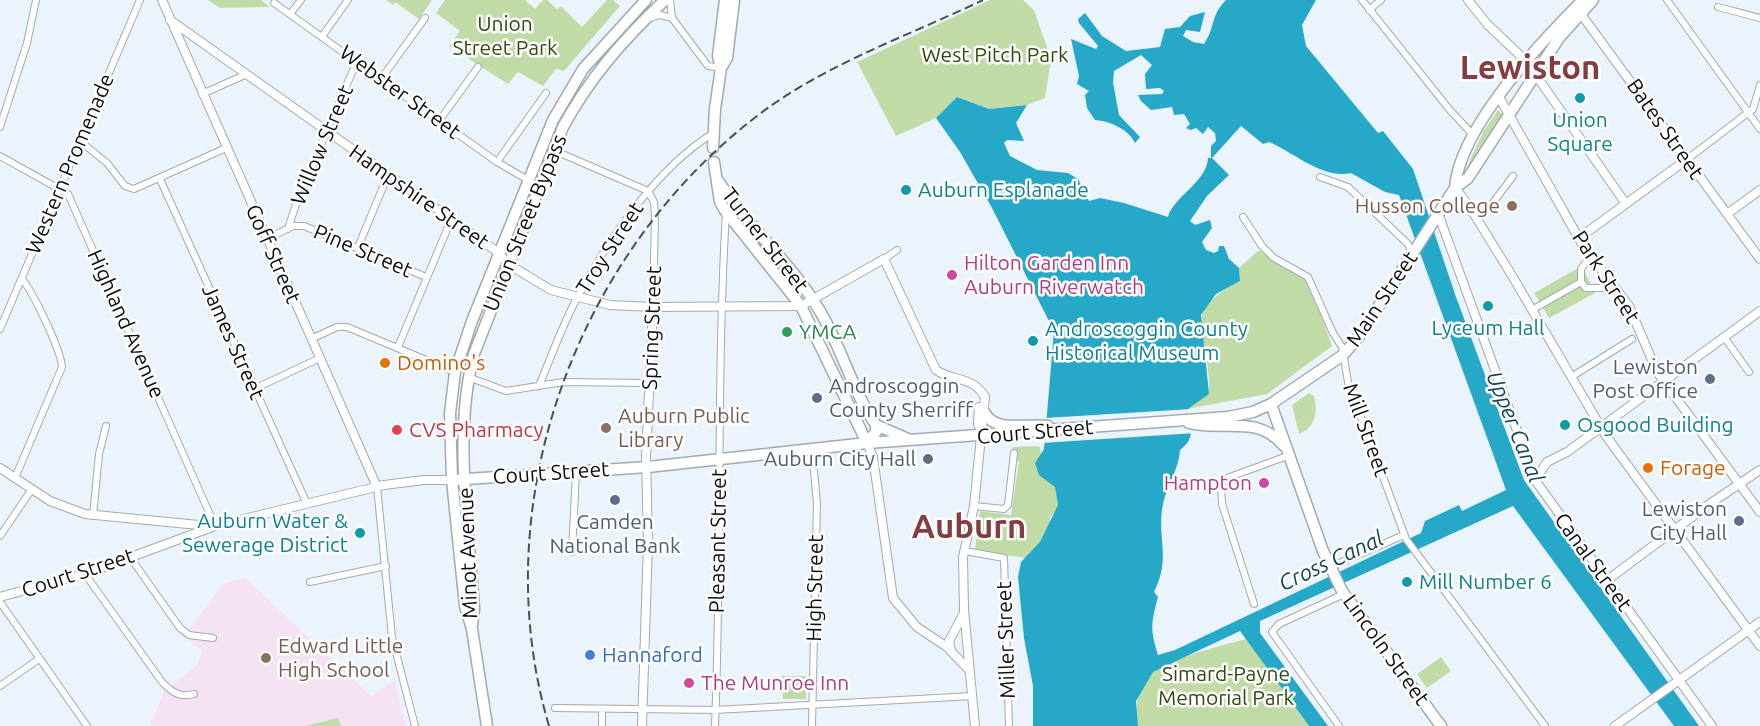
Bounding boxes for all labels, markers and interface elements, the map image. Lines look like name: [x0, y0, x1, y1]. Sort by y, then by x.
park label: Union Street Park: [452, 11, 558, 61]
street label: Webster Street: [335, 40, 465, 144]
park label: West Pitch Park: [921, 42, 1069, 68]
district label: Lewiston: [1460, 48, 1600, 88]
street label: Western Promenade: [21, 70, 119, 258]
street label: Bates Street: [1621, 74, 1709, 184]
street label: Willow Street: [285, 81, 359, 209]
marker: Union Square: [1573, 91, 1587, 105]
place label: Union Square: [1547, 107, 1613, 157]
street label: Union Street Bypass: [478, 131, 572, 315]
street label: Hampshire Street: [344, 139, 494, 255]
place label: Auburn Esplanade: [918, 177, 1089, 203]
street label: Turner Street: [716, 183, 814, 297]
marker: Auburn Esplanade: [899, 183, 913, 197]
place label: Husson College: [1355, 193, 1500, 219]
street label: Troy Street: [571, 197, 649, 299]
marker: Husson College: [1505, 199, 1519, 213]
street label: Goff Street: [240, 201, 306, 307]
street label: Pine Street: [310, 219, 416, 283]
street label: Park Street: [1567, 226, 1645, 328]
street label: Highland Avenue: [82, 246, 170, 402]
street label: Main Street: [1341, 247, 1423, 351]
place label: Hilton Garden Inn Auburn Riverwatch: [964, 250, 1144, 300]
street label: Spring Street: [637, 266, 667, 390]
marker: Hilton Garden Inn Auburn Riverwatch: [945, 268, 959, 282]
street label: James Street: [196, 281, 270, 403]
marker: Lyceum Hall: [1481, 299, 1495, 313]
place label: Lyceum Hall: [1431, 315, 1545, 341]
place label: Androscoggin County Historical Museum: [1045, 316, 1248, 366]
place label: YMCA: [799, 319, 856, 345]
marker: YMCA: [780, 325, 794, 339]
marker: Androscoggin County Historical Museum: [1026, 334, 1040, 348]
place label: Domino's: [397, 350, 485, 376]
place label: Lewiston Post Office: [1593, 354, 1698, 404]
marker: Domino's: [378, 356, 392, 370]
water label: Upper Canal: [1481, 367, 1549, 487]
marker: Lewiston Post Office: [1703, 372, 1717, 386]
place label: Androscoggin County Sherriff: [829, 373, 973, 423]
street label: Mill Street: [1337, 380, 1395, 480]
marker: Androscoggin County Sherriff: [810, 391, 824, 405]
place label: Auburn Public Library: [618, 403, 750, 453]
place label: Osgood Building: [1577, 412, 1734, 438]
street label: Court Street: [976, 414, 1094, 450]
place label: CVS Pharmacy: [409, 417, 544, 443]
marker: Osgood Building: [1558, 418, 1572, 432]
marker: Auburn Public Library: [599, 421, 613, 435]
marker: CVS Pharmacy: [390, 423, 404, 437]
place label: Auburn City Hall: [764, 446, 916, 472]
marker: Auburn City Hall: [921, 452, 935, 466]
place label: Forage: [1660, 455, 1726, 481]
street label: Court Street: [492, 456, 610, 490]
marker: Forage: [1641, 461, 1655, 475]
street label: Pleasant Street: [704, 469, 732, 613]
place label: Hampton: [1164, 470, 1252, 496]
marker: Hampton: [1257, 476, 1271, 490]
street label: Minot Avenue: [453, 487, 483, 619]
marker: Camden National Bank: [608, 493, 622, 507]
place label: Lewiston City Hall: [1642, 496, 1727, 546]
district label: Auburn: [912, 507, 1026, 547]
place label: Auburn Water & Sewerage District: [182, 508, 348, 558]
street label: Canal Street: [1549, 508, 1637, 616]
place label: Camden National Bank: [549, 509, 681, 559]
marker: Lewiston City Hall: [1732, 514, 1746, 528]
water label: Cross Canal: [1274, 525, 1388, 597]
marker: Auburn Water & Sewerage District: [353, 526, 367, 540]
street label: High Street: [801, 534, 829, 642]
street label: Court Street: [19, 543, 137, 603]
place label: Mill Number 6: [1419, 569, 1552, 595]
marker: Mill Number 6: [1400, 575, 1414, 589]
street label: Miller Street: [991, 581, 1021, 699]
street label: Lincoln Street: [1337, 590, 1435, 710]
place label: Edward Little High School: [278, 633, 403, 683]
place label: Hannaford: [602, 642, 703, 668]
marker: Hannaford: [583, 648, 597, 662]
marker: Edward Little High School: [259, 651, 273, 665]
park label: Simard-Payne Memorial Park: [1158, 661, 1294, 711]
place label: The Munroe Inn: [701, 670, 849, 696]
marker: The Munroe Inn: [682, 676, 696, 690]

